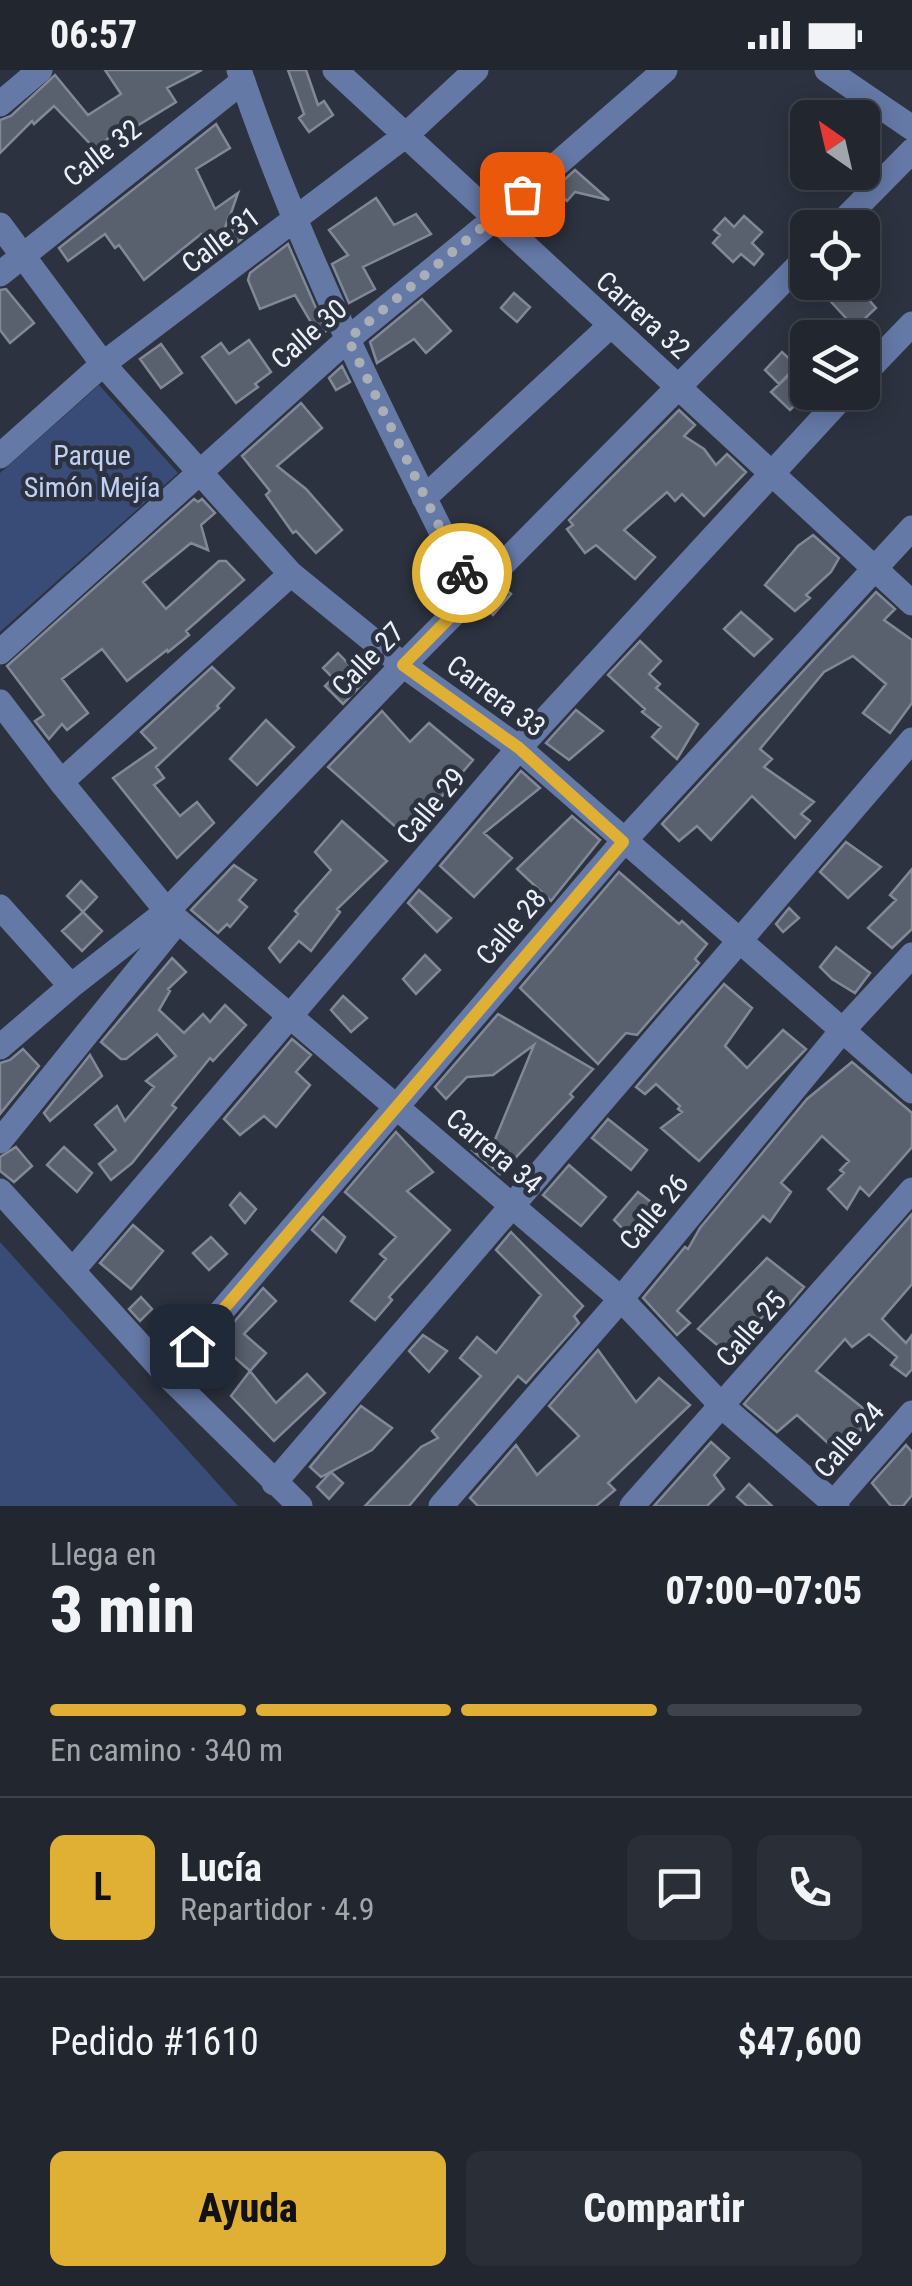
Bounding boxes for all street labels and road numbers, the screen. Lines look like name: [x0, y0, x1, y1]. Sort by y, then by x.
street label: Calle 32: [57, 112, 147, 194]
street label: Calle 31: [175, 200, 267, 280]
street label: Carrera 32: [589, 264, 697, 366]
street label: Calle 30: [264, 292, 354, 376]
street label: Calle 27: [325, 615, 411, 703]
street label: Carrera 33: [440, 648, 552, 744]
street label: Calle 29: [390, 761, 472, 851]
street label: Calle 28: [469, 882, 553, 972]
street label: Carrera 34: [439, 1102, 549, 1200]
street label: Calle 26: [613, 1167, 695, 1257]
street label: Calle 25: [709, 1284, 793, 1374]
street label: Calle 24: [807, 1395, 891, 1485]

